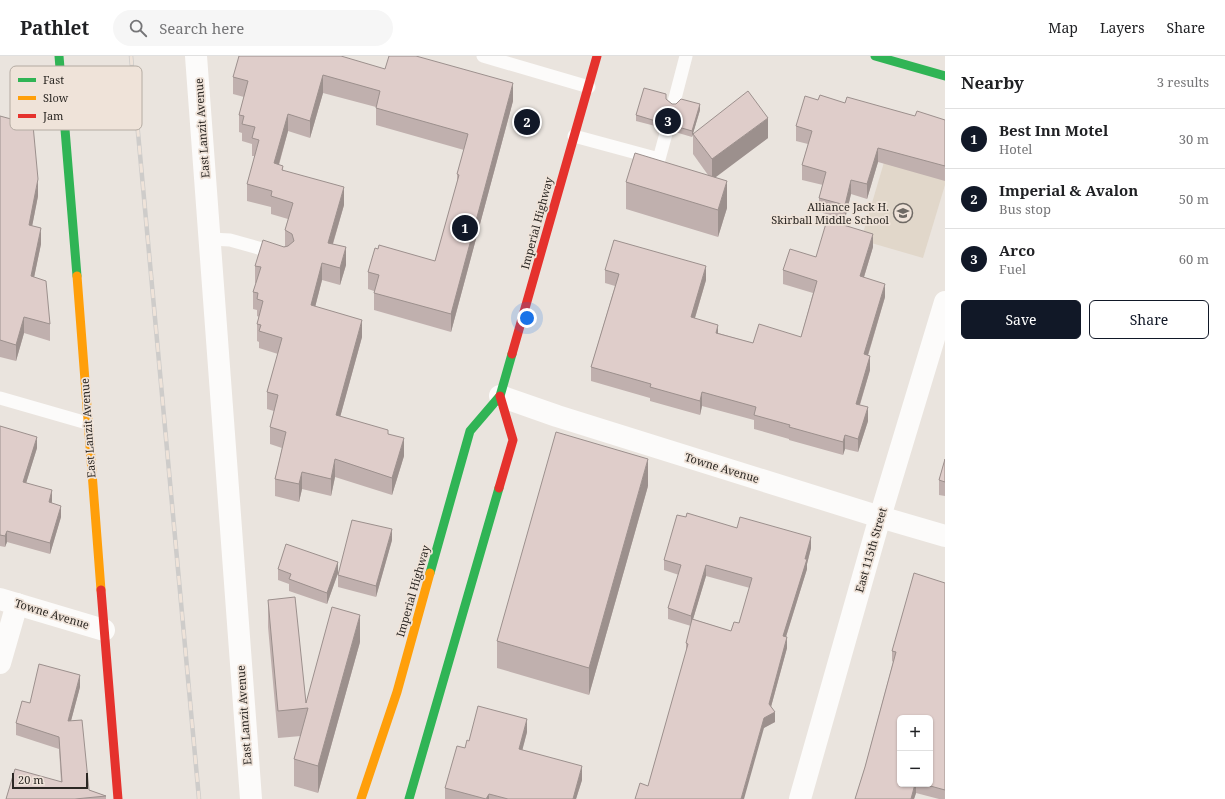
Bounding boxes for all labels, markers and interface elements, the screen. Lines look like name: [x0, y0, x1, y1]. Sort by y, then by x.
search box: [113, 10, 393, 46]
text: Pathlet: [20, 15, 89, 41]
icon: search: [127, 17, 149, 39]
text: Search here: [159, 18, 244, 38]
text: Map: [1048, 18, 1078, 37]
text: Layers: [1100, 18, 1145, 37]
text: Share: [1167, 18, 1205, 37]
legend: [10, 66, 142, 130]
text: Nearby: [961, 71, 1024, 94]
text: Fast: [43, 72, 64, 87]
text: 3 results: [1157, 73, 1209, 91]
street label: East Lanzit Avenue: [191, 77, 212, 178]
text: Slow: [43, 90, 69, 105]
pin: 3: [655, 106, 681, 136]
pin: 2: [514, 107, 540, 137]
text: Jam: [42, 108, 64, 123]
text: Best Inn Motel: [999, 120, 1108, 140]
text: 1: [970, 130, 978, 148]
text: 30 m: [1179, 130, 1209, 148]
text: Hotel: [999, 140, 1032, 158]
street label: Imperial Highway: [517, 174, 556, 271]
text: Imperial & Avalon: [999, 180, 1138, 200]
text: 2: [970, 190, 978, 208]
text: 50 m: [1179, 190, 1209, 208]
place label: Alliance Jack H. Skirball Middle School: [771, 199, 890, 227]
text: Bus stop: [999, 200, 1051, 218]
school or university icon: Alliance Jack H. Skirball Middle School: [892, 202, 914, 224]
pin: 1: [452, 213, 478, 243]
text: Arco: [999, 240, 1035, 260]
text: 3: [970, 250, 978, 268]
text: 60 m: [1179, 250, 1209, 268]
text: Fuel: [999, 260, 1026, 278]
button: Save: [961, 300, 1081, 339]
button: Share: [1089, 300, 1209, 339]
your location: [517, 308, 537, 328]
street label: East Lanzit Avenue: [77, 377, 98, 478]
street label: Towne Avenue: [683, 449, 761, 486]
street label: East 115th Street: [851, 506, 890, 594]
street label: Imperial Highway: [392, 542, 433, 639]
street label: Towne Avenue: [13, 595, 91, 632]
street label: East Lanzit Avenue: [233, 664, 254, 765]
map controls: [897, 715, 933, 787]
button: +: [897, 715, 933, 751]
button: −: [897, 751, 933, 787]
scale bar: [12, 771, 88, 790]
text: 20 m: [18, 772, 44, 787]

